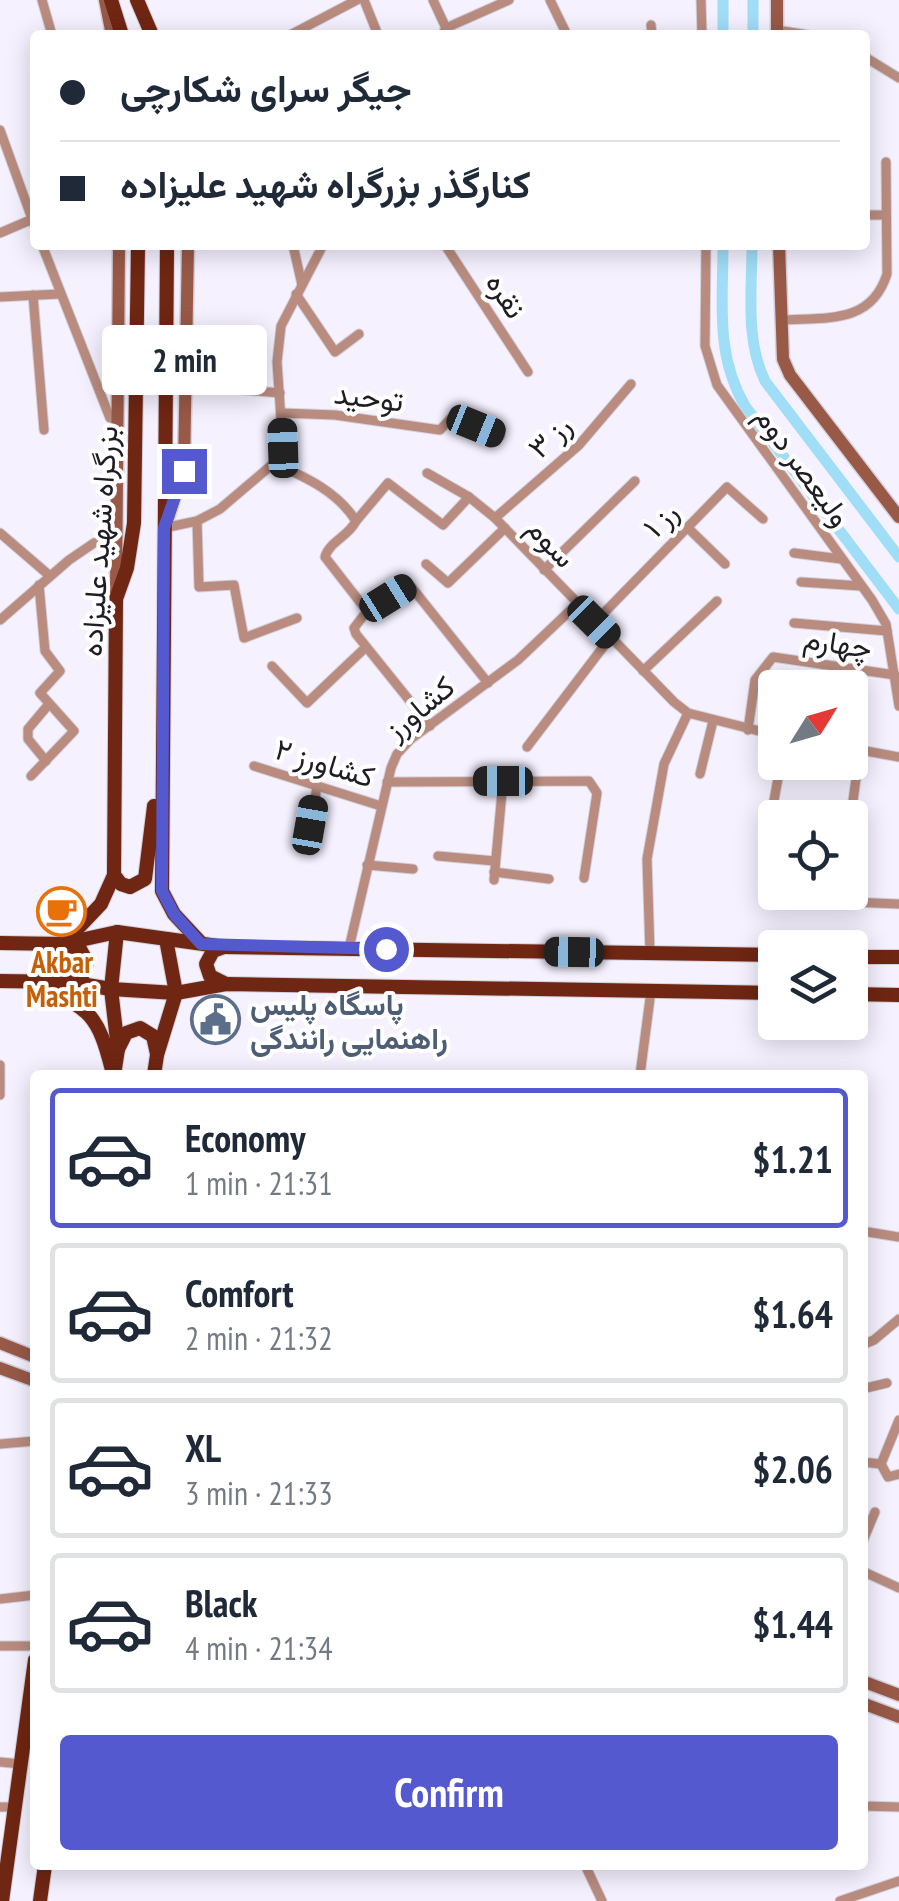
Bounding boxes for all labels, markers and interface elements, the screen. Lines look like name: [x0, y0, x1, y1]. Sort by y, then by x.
text: جیگر سرای شکارچی: [120, 63, 412, 112]
text: کنارگذر بزرگراه شهید علیزاده: [120, 159, 531, 208]
street label: نقره: [478, 265, 536, 325]
callout: 2 min: [101, 326, 266, 396]
text: 2 min: [152, 339, 217, 381]
street label: توحید: [332, 372, 406, 420]
street label: ولیعصر دوم: [746, 398, 861, 534]
car: [443, 401, 509, 451]
street label: رز ۳: [519, 406, 579, 466]
car: [267, 417, 299, 479]
street label: بزرگراه شهید علیزاده: [70, 424, 126, 658]
route end: [162, 449, 207, 494]
street label: رز ۱: [634, 493, 686, 545]
street label: سوم: [518, 509, 585, 576]
car: [355, 569, 421, 627]
car: [562, 590, 626, 654]
street label: چهارم: [801, 617, 875, 669]
street label: کشاورز: [375, 666, 462, 748]
north arrow: [758, 670, 868, 780]
map controls: [758, 670, 868, 1040]
street label: کشاورز ۲: [271, 728, 379, 796]
car: [473, 766, 533, 796]
car: [290, 793, 330, 857]
button: locate: [758, 800, 868, 910]
cafe icon: Akbar Mashti: [36, 886, 88, 938]
route start: [364, 927, 409, 972]
button: layers: [758, 930, 868, 1040]
car: [544, 936, 604, 968]
place label: Akbar Mashti: [26, 942, 98, 1015]
place label: پاسگاه پلیس راهنمایی رانندگی: [250, 984, 448, 1057]
public building icon: پاسگاه پلیس راهنمایی رانندگی: [189, 994, 241, 1046]
icon: car: [65, 1113, 155, 1203]
text: Economy: [185, 1113, 305, 1162]
text: $1.21: [752, 1134, 833, 1183]
text: 1 min · 21:31: [185, 1162, 333, 1204]
icon: car: [65, 1268, 155, 1358]
text: Comfort: [185, 1268, 294, 1317]
text: $1.64: [752, 1289, 833, 1338]
text: 2 min · 21:32: [185, 1317, 333, 1359]
icon: car: [65, 1423, 155, 1513]
text: XL: [185, 1423, 221, 1472]
text: $2.06: [752, 1444, 833, 1493]
text: 3 min · 21:33: [185, 1472, 333, 1514]
icon: car: [65, 1578, 155, 1668]
text: Black: [185, 1578, 258, 1627]
text: $1.44: [752, 1599, 833, 1648]
text: 4 min · 21:34: [185, 1627, 333, 1669]
button: Confirm: [60, 1735, 838, 1850]

